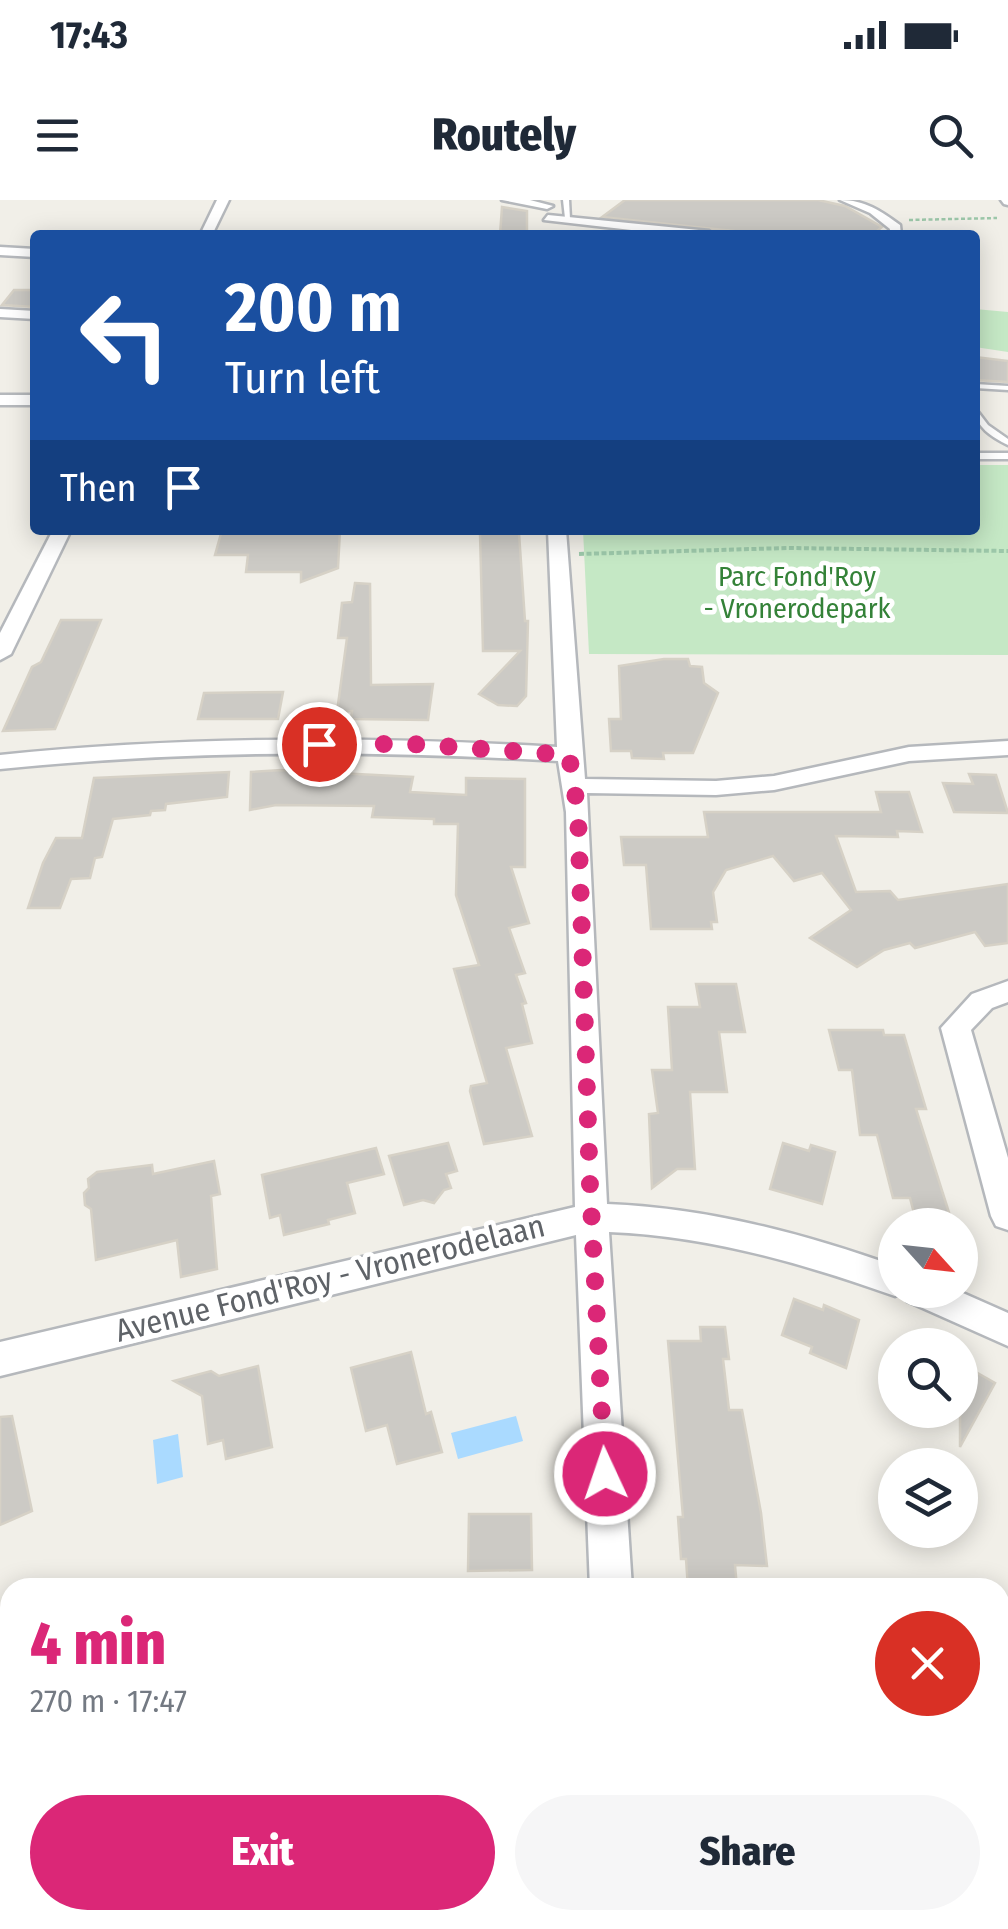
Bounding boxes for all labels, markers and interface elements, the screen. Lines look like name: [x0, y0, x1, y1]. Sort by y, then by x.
text: 17:43: [50, 12, 128, 58]
icon: menu: [30, 108, 85, 163]
text: Routely: [432, 108, 576, 162]
icon: search: [923, 108, 978, 163]
text: 200 m: [225, 266, 402, 350]
icon: left: [60, 270, 190, 400]
text: Turn left: [225, 351, 380, 405]
icon: arrive: [156, 460, 211, 515]
text: Then: [60, 465, 136, 511]
park label: Parc Fond'Roy - Vronerodepark: [704, 560, 891, 625]
pin: [277, 702, 362, 787]
icon: arrive: [292, 717, 347, 772]
street label: Avenue Fond'Roy - Vronerodelaan: [112, 1206, 548, 1350]
north arrow: [878, 1208, 978, 1308]
map controls: [878, 1208, 978, 1548]
button: search: [878, 1328, 978, 1428]
position arrow: [553, 1422, 657, 1526]
button: layers: [878, 1448, 978, 1548]
text: 4 min: [30, 1608, 166, 1680]
button: close: [875, 1611, 980, 1716]
text: 270 m · 17:47: [30, 1682, 187, 1720]
button: Exit: [30, 1795, 495, 1910]
button: Share: [515, 1795, 980, 1910]

